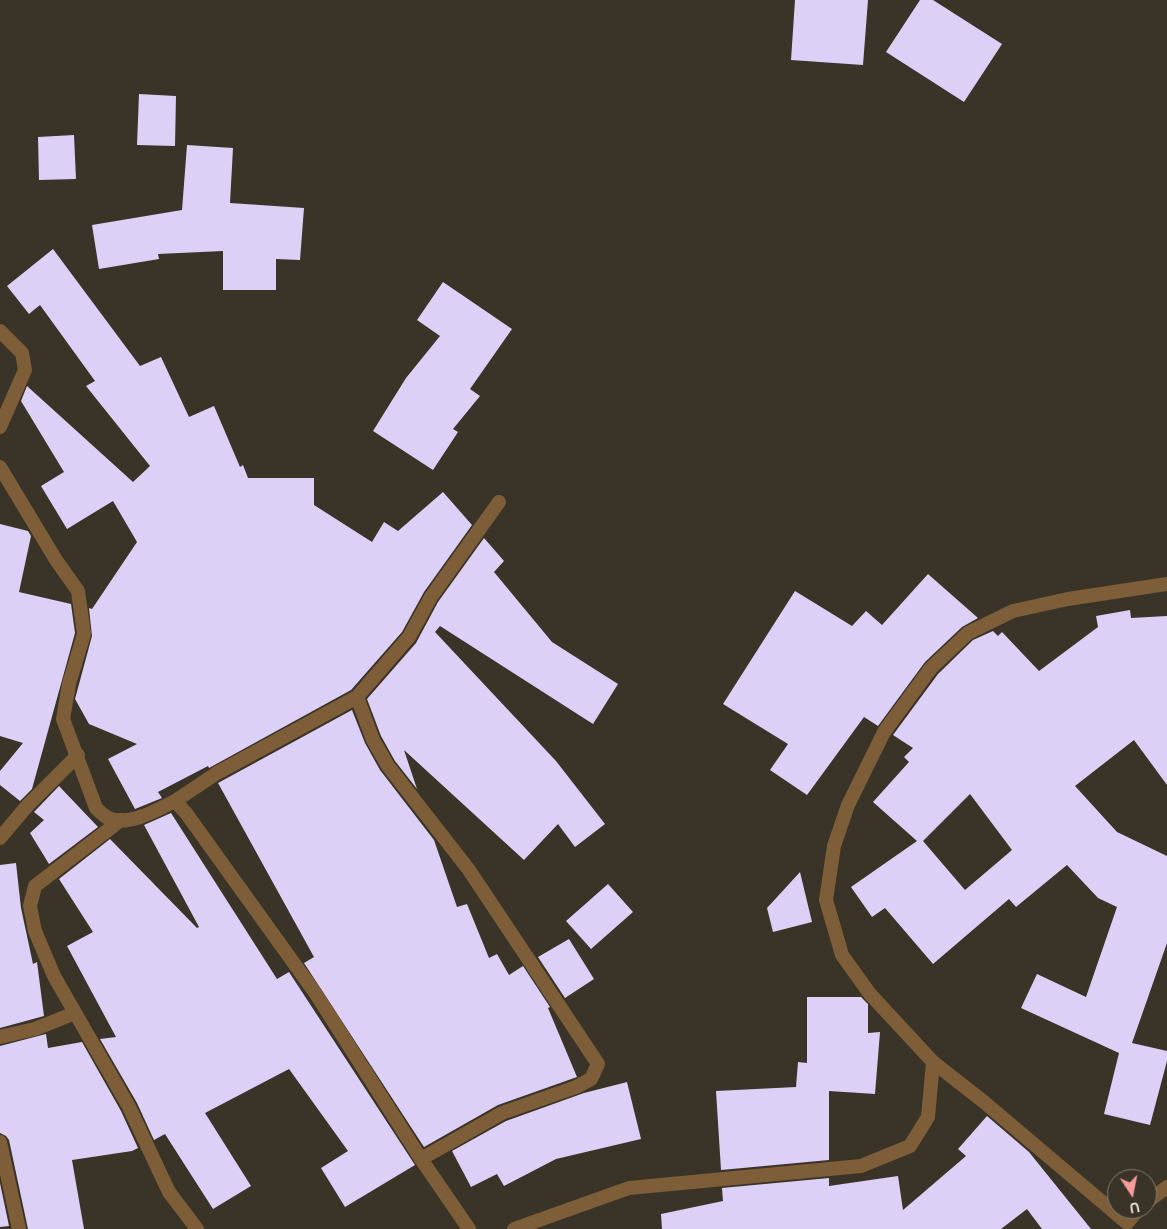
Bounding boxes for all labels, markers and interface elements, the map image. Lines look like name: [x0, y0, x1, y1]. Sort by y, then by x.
north arrow: [1107, 1169, 1157, 1219]
text: U: [1128, 1198, 1141, 1218]

